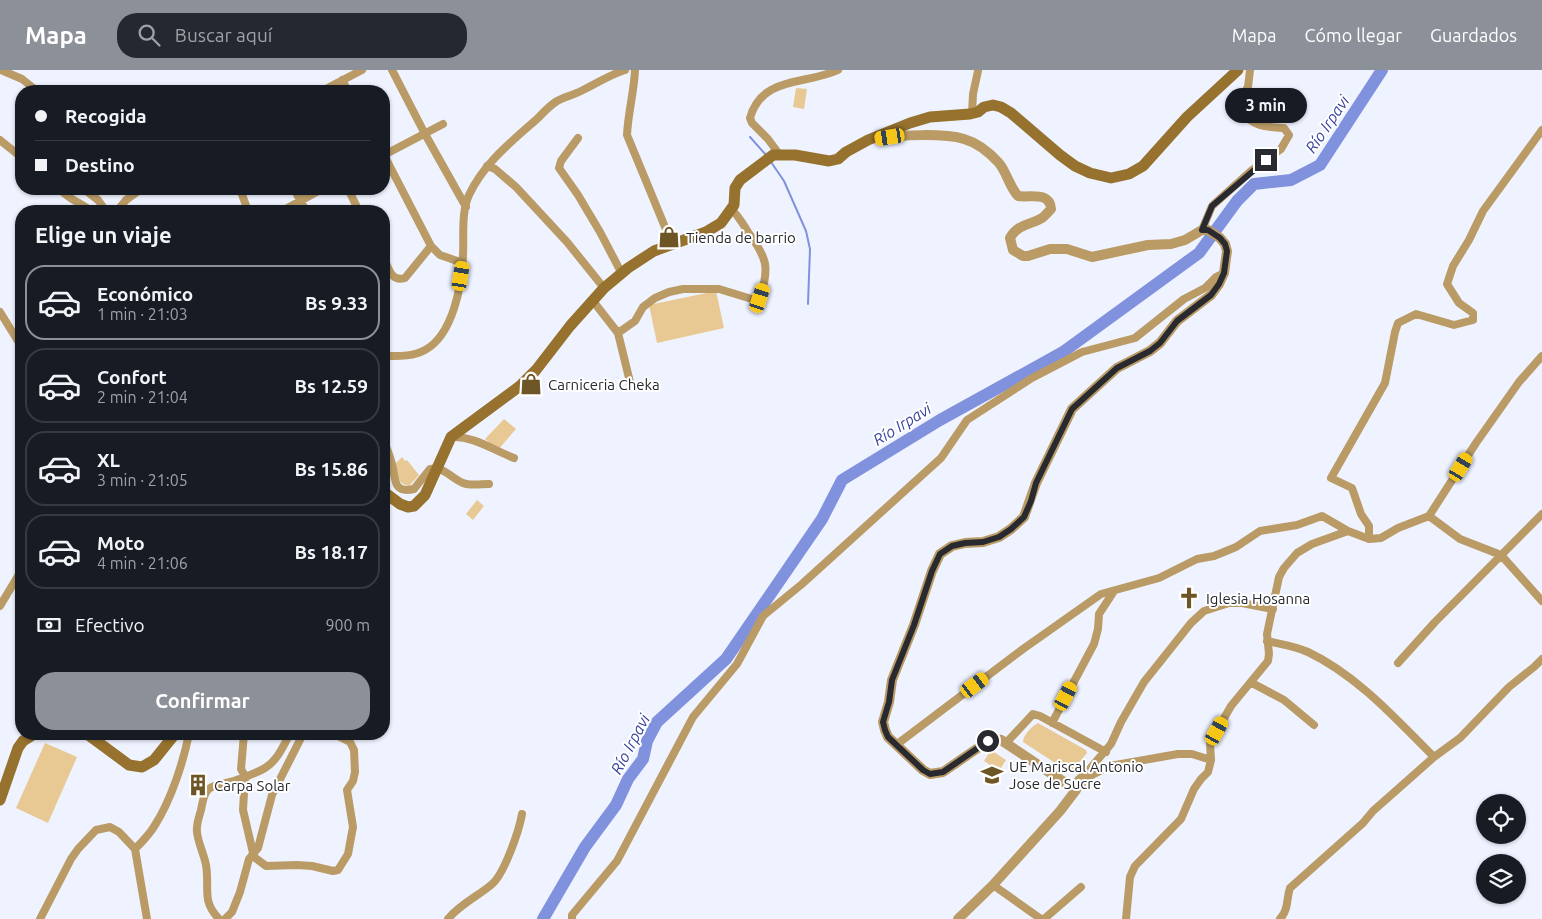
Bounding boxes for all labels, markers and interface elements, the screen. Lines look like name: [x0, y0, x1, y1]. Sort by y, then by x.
search box: [117, 13, 467, 58]
icon: search: [135, 21, 163, 49]
text: Mapa: [25, 22, 87, 49]
text: Buscar aquí: [175, 24, 272, 46]
text: Mapa: [1232, 25, 1277, 45]
text: Cómo llegar: [1305, 25, 1402, 45]
text: Guardados: [1430, 25, 1517, 45]
callout: 3 min: [1225, 88, 1307, 122]
water label: Río Irpavi: [1301, 91, 1353, 156]
text: 3 min: [1246, 96, 1286, 114]
text: Recogida: [65, 105, 147, 127]
car: [874, 127, 905, 147]
route end: [1255, 149, 1277, 171]
text: Destino: [65, 154, 135, 176]
text: Elige un viaje: [35, 222, 172, 247]
shop icon: Tienda de barrio: [656, 224, 682, 250]
place label: Tienda de barrio: [686, 229, 796, 246]
car: [451, 260, 470, 292]
icon: car: [37, 280, 82, 325]
car: [748, 281, 771, 315]
text: Económico: [97, 283, 193, 305]
text: Bs 9.33: [305, 292, 368, 314]
text: 1 min · 21:03: [97, 305, 188, 323]
icon: car: [37, 363, 82, 408]
text: Confort: [97, 366, 167, 388]
shop icon: Carniceria Cheka: [518, 371, 544, 397]
text: Bs 12.59: [294, 375, 368, 397]
place label: Carniceria Cheka: [548, 376, 660, 393]
text: 2 min · 21:04: [97, 388, 188, 406]
water label: Río Irpavi: [870, 399, 935, 449]
icon: car: [37, 446, 82, 491]
text: XL: [97, 449, 120, 471]
car: [1446, 450, 1475, 484]
text: Bs 15.86: [294, 458, 368, 480]
text: 3 min · 21:05: [97, 471, 188, 489]
icon: car: [37, 529, 82, 574]
text: Moto: [97, 532, 145, 554]
text: Bs 18.17: [294, 541, 368, 563]
text: 4 min · 21:06: [97, 554, 188, 572]
church icon: Iglesia Hosanna: [1176, 585, 1202, 611]
place label: Iglesia Hosanna: [1206, 590, 1310, 607]
icon: cash: [35, 611, 63, 639]
text: Efectivo: [75, 614, 145, 636]
text: 900 m: [325, 616, 370, 634]
car: [958, 670, 991, 700]
button: Confirmar: [35, 672, 370, 730]
car: [1052, 679, 1079, 713]
water label: Río Irpavi: [607, 710, 654, 777]
car: [1203, 714, 1230, 748]
route start: [977, 730, 999, 752]
place label: UE Mariscal Antonio Jose de Sucre: [1009, 758, 1144, 792]
school or university icon: UE Mariscal Antonio Jose de Sucre: [979, 762, 1005, 788]
building icon: Carpa Solar: [185, 772, 211, 798]
place label: Carpa Solar: [214, 777, 291, 794]
map controls: [1476, 794, 1526, 904]
button: locate: [1476, 794, 1526, 844]
button: layers: [1476, 854, 1526, 904]

